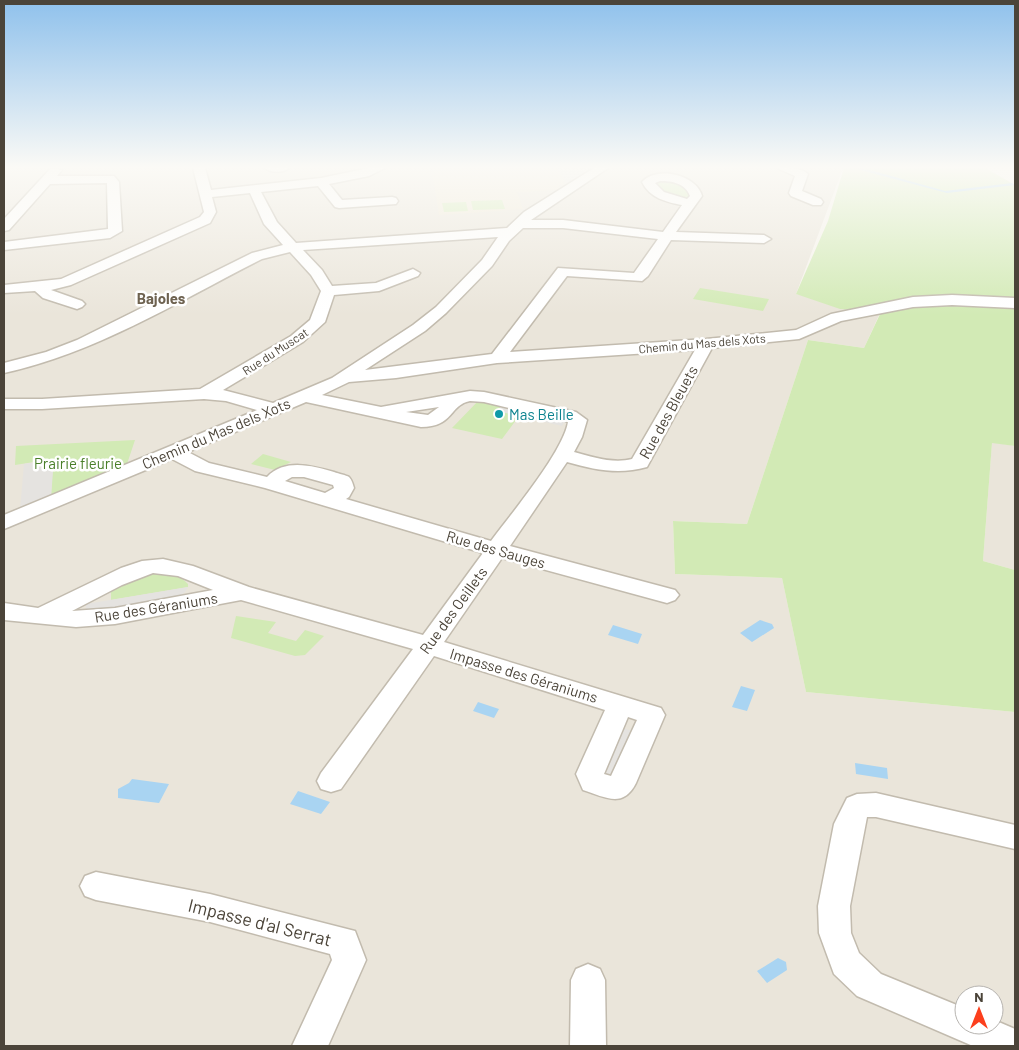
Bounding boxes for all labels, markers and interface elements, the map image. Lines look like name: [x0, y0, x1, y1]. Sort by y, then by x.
district label: Bajoles: [137, 289, 186, 307]
street label: Rue du Muscat: [240, 325, 310, 377]
street label: Chemin du Mas dels Xots: [638, 330, 766, 356]
street label: Rue des Bleuets: [635, 362, 701, 462]
street label: Chemin du Mas dels Xots: [139, 394, 293, 472]
place label: Mas Beille: [509, 405, 574, 423]
marker: Mas Beille: [493, 408, 505, 420]
park label: Prairie fleurie: [34, 454, 122, 472]
street label: Rue des Sauges: [444, 526, 548, 572]
street label: Rue des Oeillets: [415, 563, 491, 657]
street label: Rue des Géraniums: [93, 588, 219, 626]
street label: Impasse des Géraniums: [448, 644, 600, 706]
street label: Impasse d'al Serrat: [186, 894, 334, 950]
north arrow: [954, 985, 1004, 1035]
text: N: [974, 988, 984, 1005]

